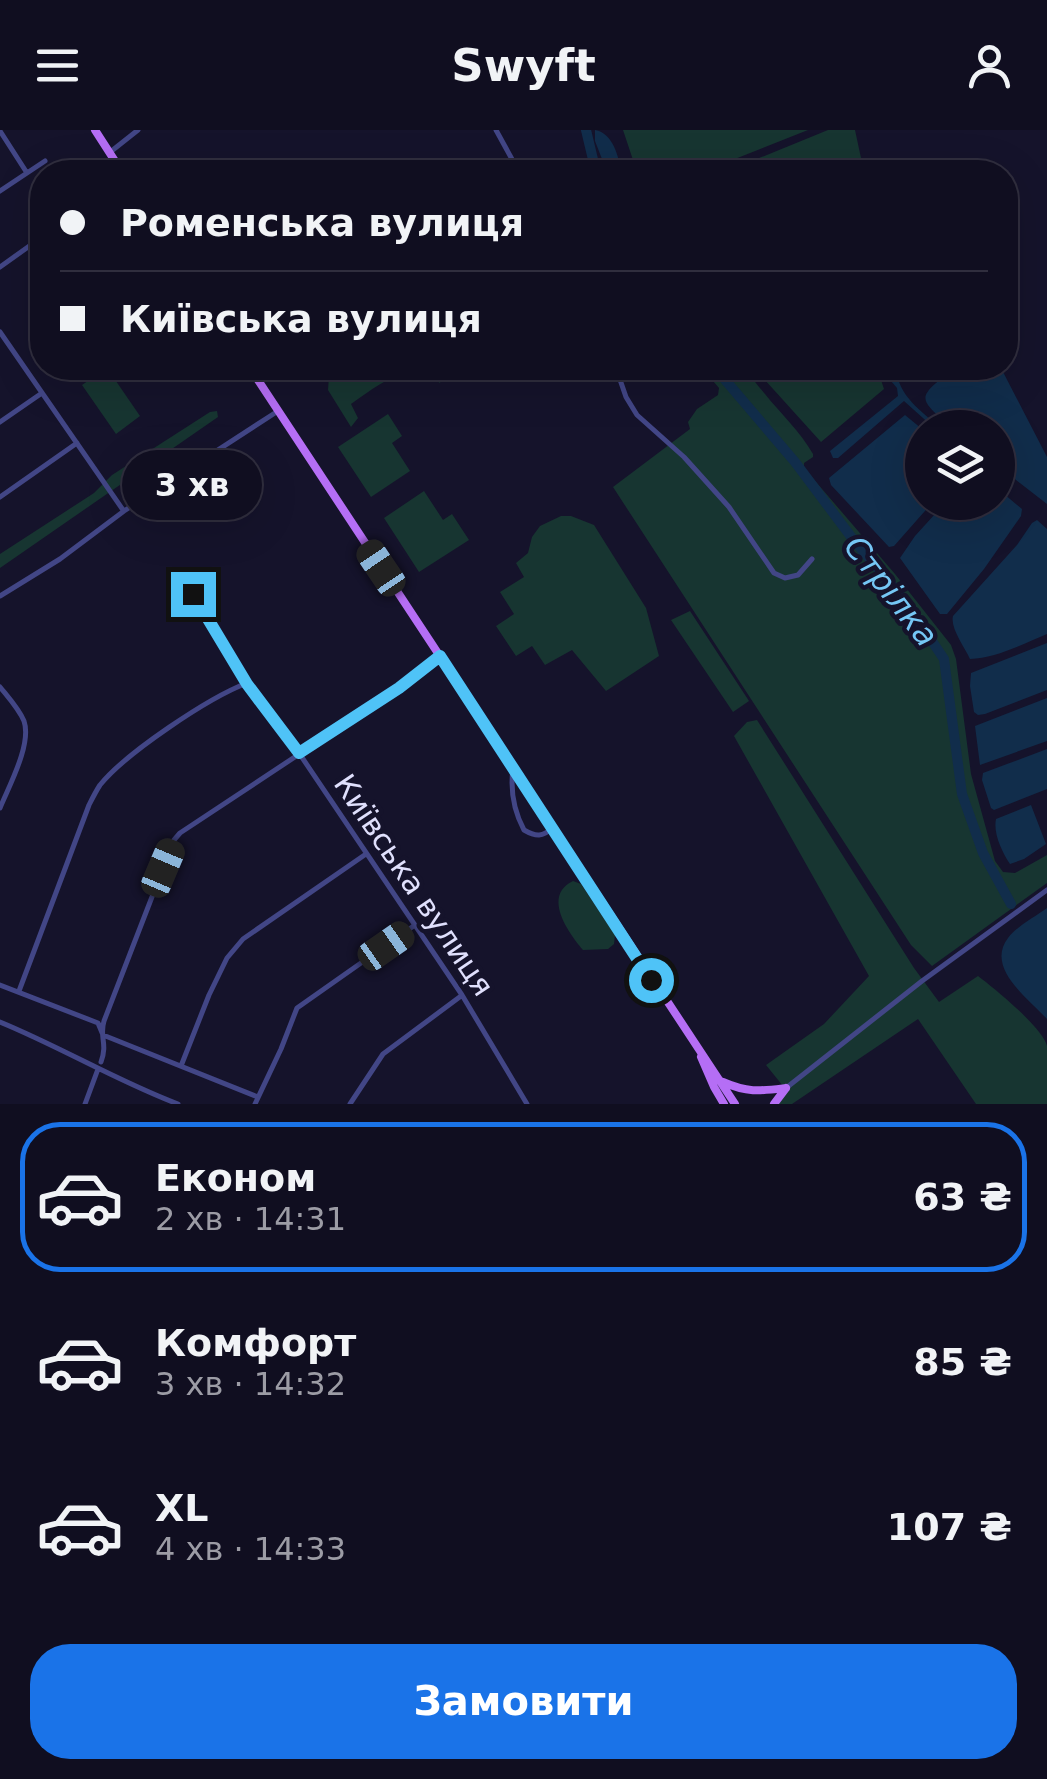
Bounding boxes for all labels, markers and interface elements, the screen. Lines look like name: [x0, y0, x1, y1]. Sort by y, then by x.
icon: menu: [30, 38, 85, 93]
icon: person: [962, 38, 1017, 93]
text: Swyft: [451, 39, 596, 92]
text: Роменська вулиця: [120, 201, 524, 245]
text: Київська вулиця: [120, 297, 482, 341]
map controls: [905, 410, 1015, 520]
button: layers: [905, 410, 1015, 520]
callout: 3 хв: [123, 449, 263, 519]
text: 3 хв: [155, 466, 229, 504]
water label: Стрілка: [836, 528, 946, 654]
car: [352, 535, 410, 601]
route end: [171, 572, 216, 617]
street label: Київська вулиця: [327, 768, 501, 1002]
car: [137, 835, 189, 901]
car: [353, 917, 419, 975]
route start: [629, 958, 674, 1003]
icon: car: [35, 1152, 125, 1242]
text: Економ: [155, 1156, 316, 1200]
text: 63 ₴: [913, 1175, 1012, 1219]
text: 2 хв · 14:31: [155, 1200, 346, 1238]
icon: car: [35, 1317, 125, 1407]
text: Комфорт: [155, 1321, 356, 1365]
text: 85 ₴: [913, 1340, 1012, 1384]
text: 3 хв · 14:32: [155, 1365, 346, 1403]
icon: car: [35, 1482, 125, 1572]
text: XL: [155, 1486, 209, 1530]
text: 107 ₴: [887, 1505, 1012, 1549]
text: 4 хв · 14:33: [155, 1530, 346, 1568]
button: Замовити: [30, 1644, 1017, 1759]

